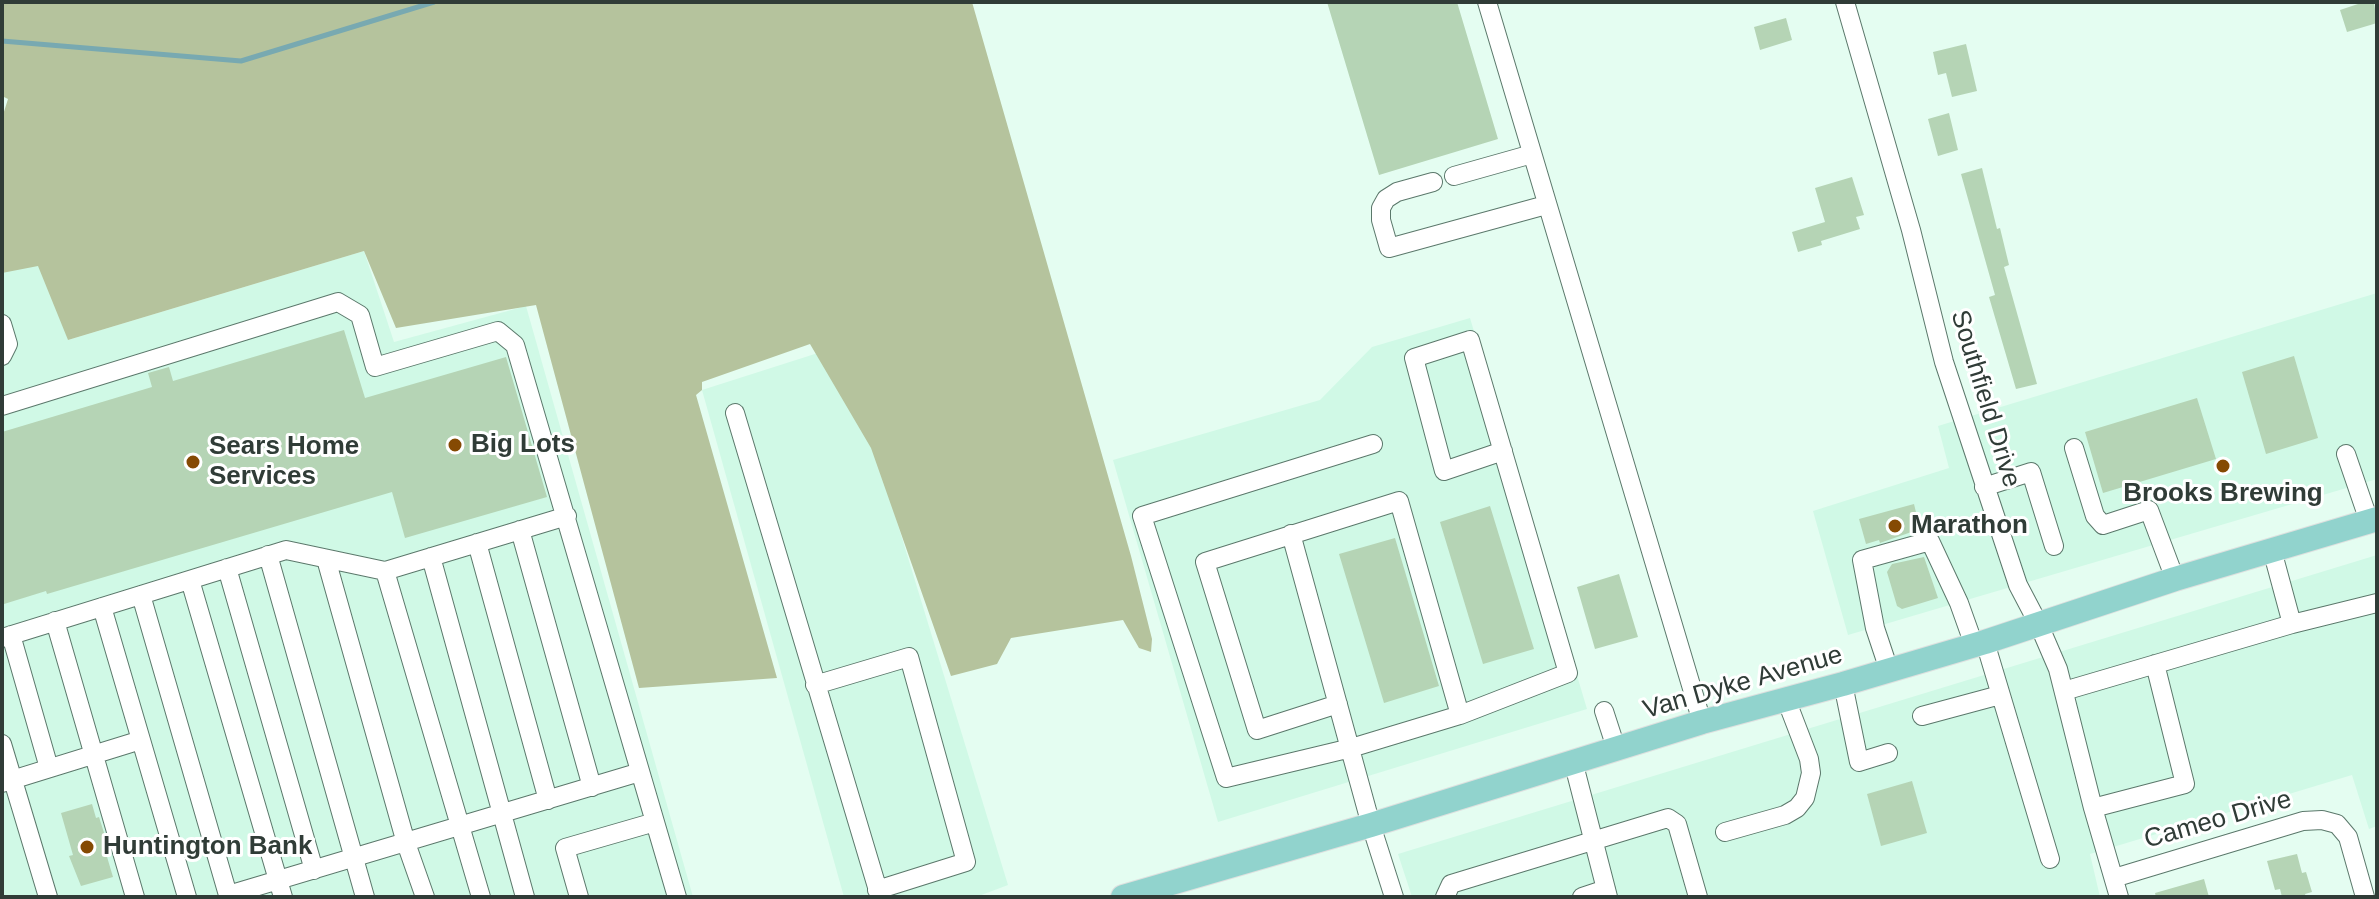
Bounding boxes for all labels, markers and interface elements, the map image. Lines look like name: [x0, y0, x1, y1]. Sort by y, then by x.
street label: Southfield Drive: [1943, 307, 2027, 491]
place label: Big Lots: [471, 429, 575, 461]
place label: Sears Home Services: [209, 431, 359, 492]
marker: Big Lots: [446, 436, 464, 454]
marker: Sears Home Services: [184, 453, 202, 471]
marker: Brooks Brewing: [2214, 457, 2232, 475]
place label: Brooks Brewing: [2123, 478, 2323, 510]
place label: Marathon: [1911, 510, 2028, 542]
marker: Marathon: [1886, 517, 1904, 535]
street label: Van Dyke Avenue: [1640, 640, 1846, 726]
street label: Cameo Drive: [2141, 784, 2295, 856]
place label: Huntington Bank: [103, 831, 312, 863]
marker: Huntington Bank: [78, 838, 96, 856]

